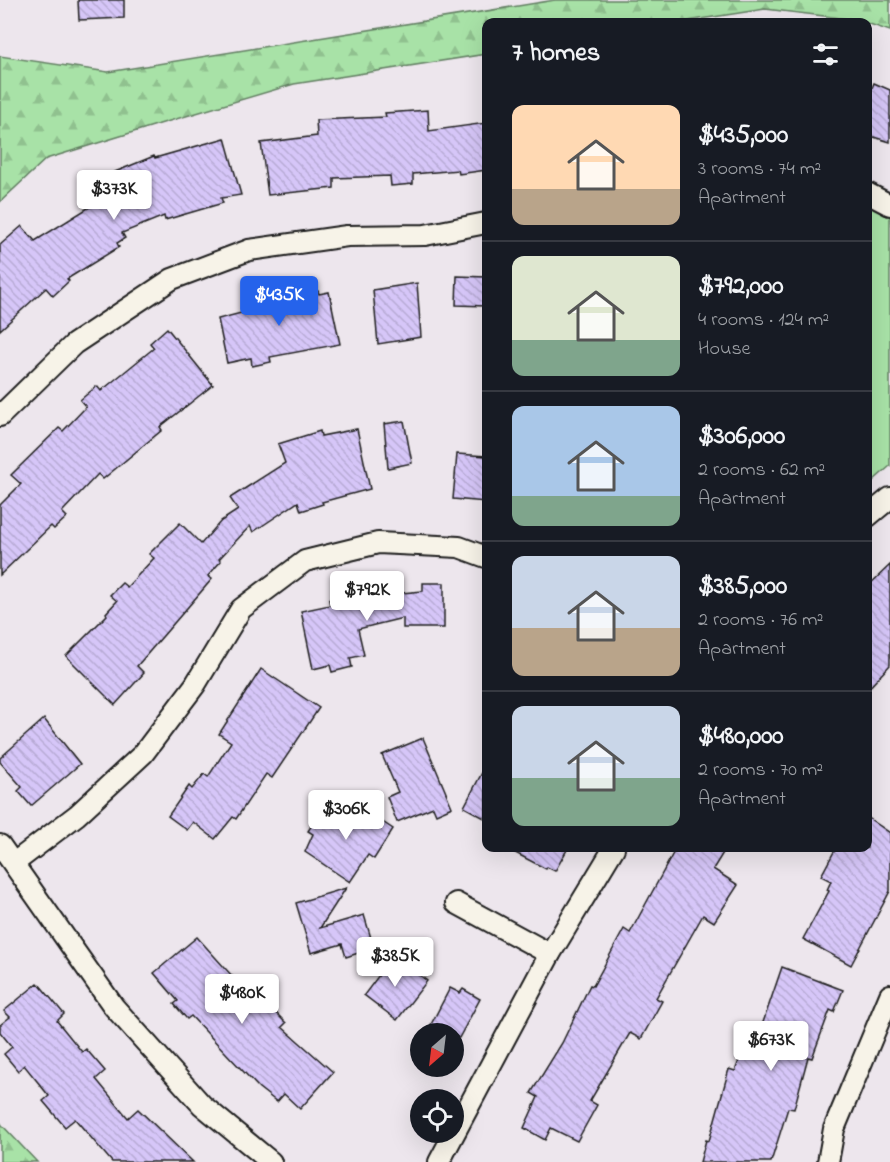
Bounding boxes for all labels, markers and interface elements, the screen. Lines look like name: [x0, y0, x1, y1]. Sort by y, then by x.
text: 7 homes: [512, 35, 600, 73]
icon: filters: [809, 38, 842, 71]
text: $435,000: [698, 117, 788, 155]
icon: home: [560, 129, 632, 201]
text: 3 rooms · 74 m²: [698, 155, 821, 184]
pin: $373K: [72, 170, 156, 221]
text: $373K: [91, 175, 137, 204]
text: Apartment: [698, 184, 786, 213]
text: $792,000: [698, 268, 783, 306]
pin: $435K: [237, 276, 321, 327]
icon: home: [560, 280, 632, 352]
text: $435K: [254, 281, 304, 310]
text: 4 rooms · 124 m²: [698, 306, 829, 335]
text: House: [698, 335, 751, 364]
text: $306,000: [698, 418, 785, 456]
icon: home: [560, 430, 632, 502]
text: 2 rooms · 62 m²: [698, 456, 825, 485]
text: Apartment: [698, 485, 786, 514]
text: $385,000: [698, 568, 787, 606]
pin: $792K: [325, 571, 409, 622]
text: $792K: [344, 576, 390, 605]
icon: home: [560, 580, 632, 652]
text: 2 rooms · 76 m²: [698, 606, 823, 635]
text: Apartment: [698, 635, 786, 664]
text: $480,000: [698, 718, 784, 756]
icon: home: [560, 730, 632, 802]
text: 2 rooms · 70 m²: [698, 756, 823, 785]
text: Apartment: [698, 785, 786, 814]
pin: $306K: [304, 790, 388, 841]
text: $306K: [322, 795, 370, 824]
pin: $385K: [353, 937, 437, 988]
text: $385K: [371, 942, 420, 971]
pin: $480K: [200, 974, 284, 1025]
text: $480K: [219, 979, 265, 1008]
pin: $673K: [729, 1021, 813, 1072]
north arrow: [410, 1023, 464, 1077]
map controls: [410, 1023, 464, 1143]
text: $673K: [747, 1026, 795, 1055]
button: locate: [410, 1089, 464, 1143]

